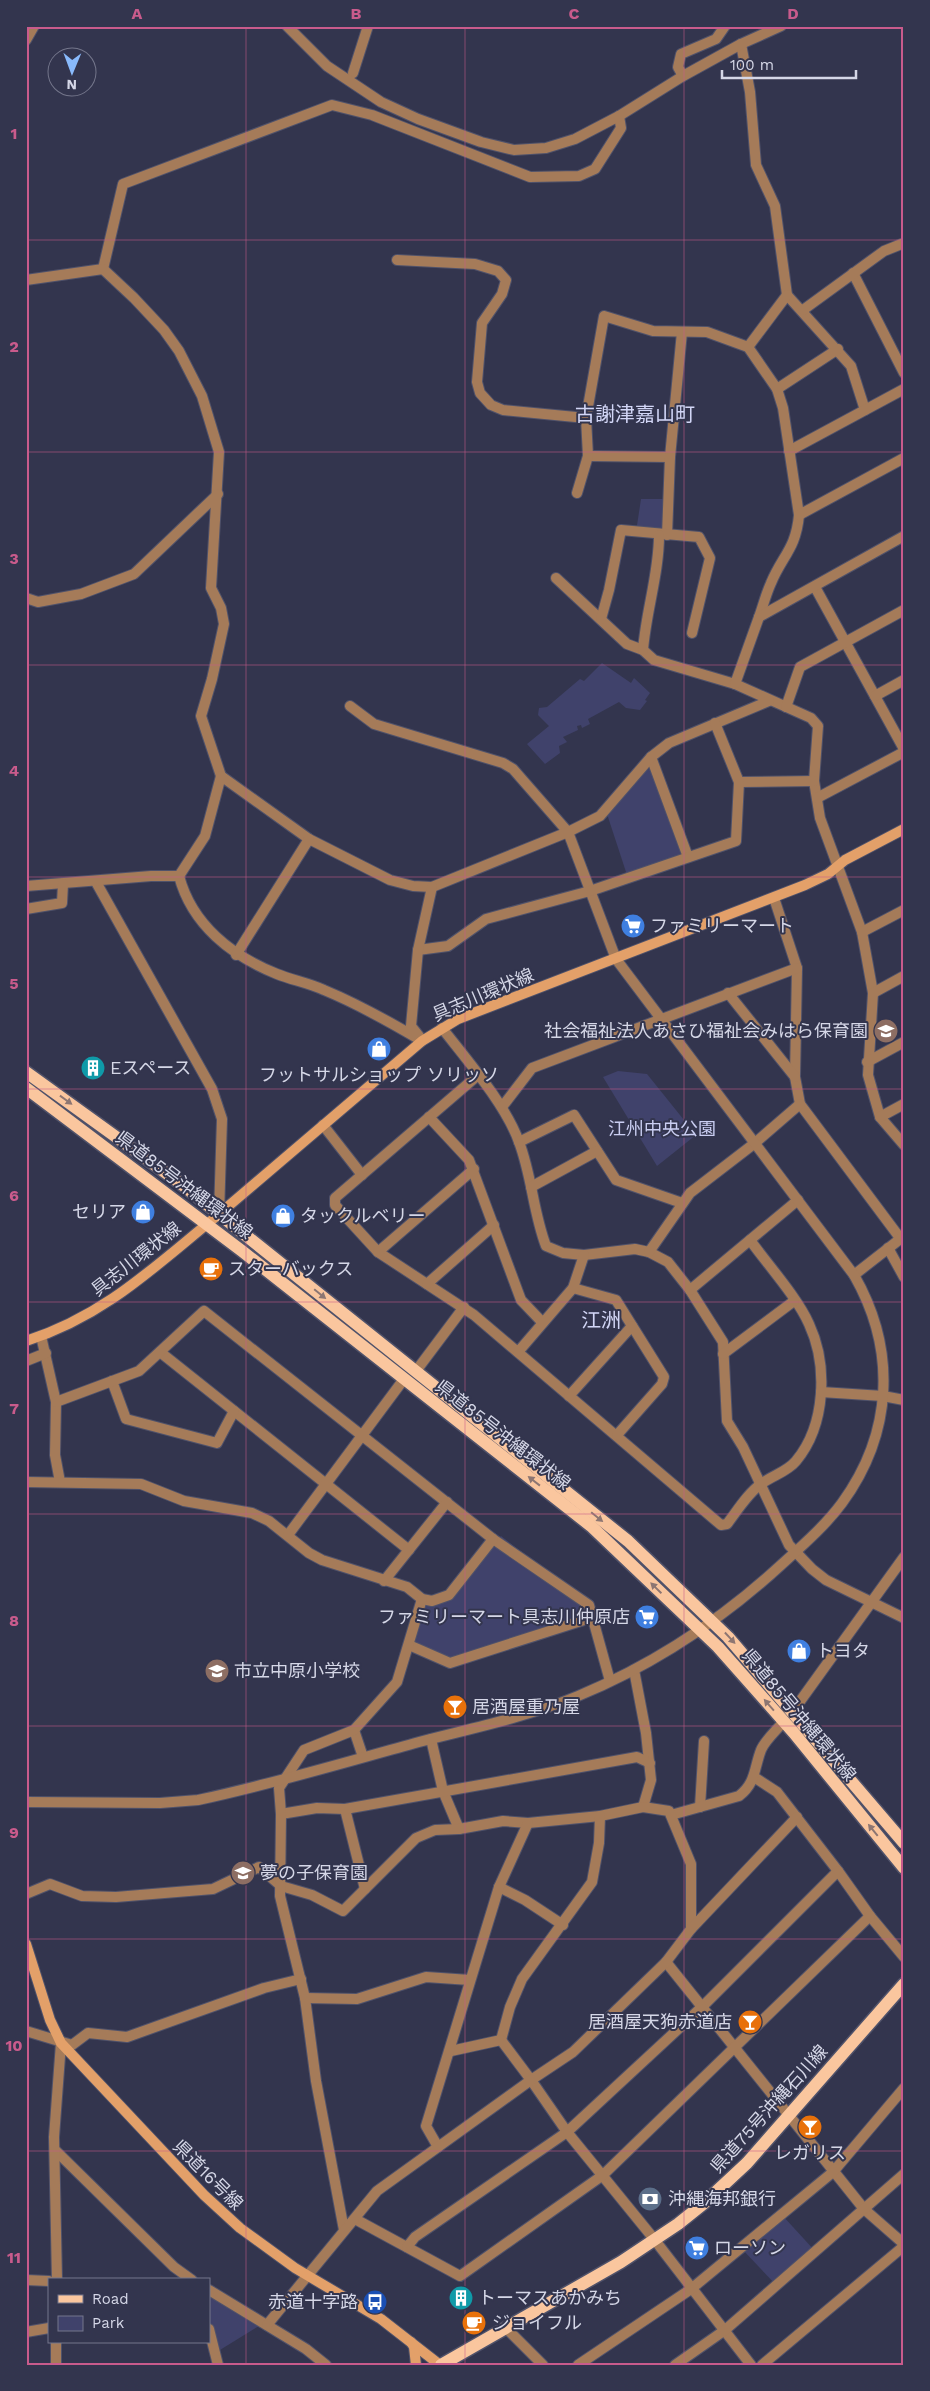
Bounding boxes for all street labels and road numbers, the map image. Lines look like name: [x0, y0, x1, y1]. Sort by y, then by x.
street label: 具志川環状線: [429, 964, 537, 1025]
street label: 県道85号沖縄環状線: [112, 1126, 257, 1243]
street label: 具志川環状線: [87, 1217, 185, 1300]
street label: 県道85号沖縄環状線: [432, 1375, 575, 1494]
street label: 県道85号沖縄環状線: [738, 1645, 861, 1785]
street label: 県道75号沖縄石川線: [706, 2040, 831, 2177]
street label: 県道16号線: [169, 2135, 248, 2214]

